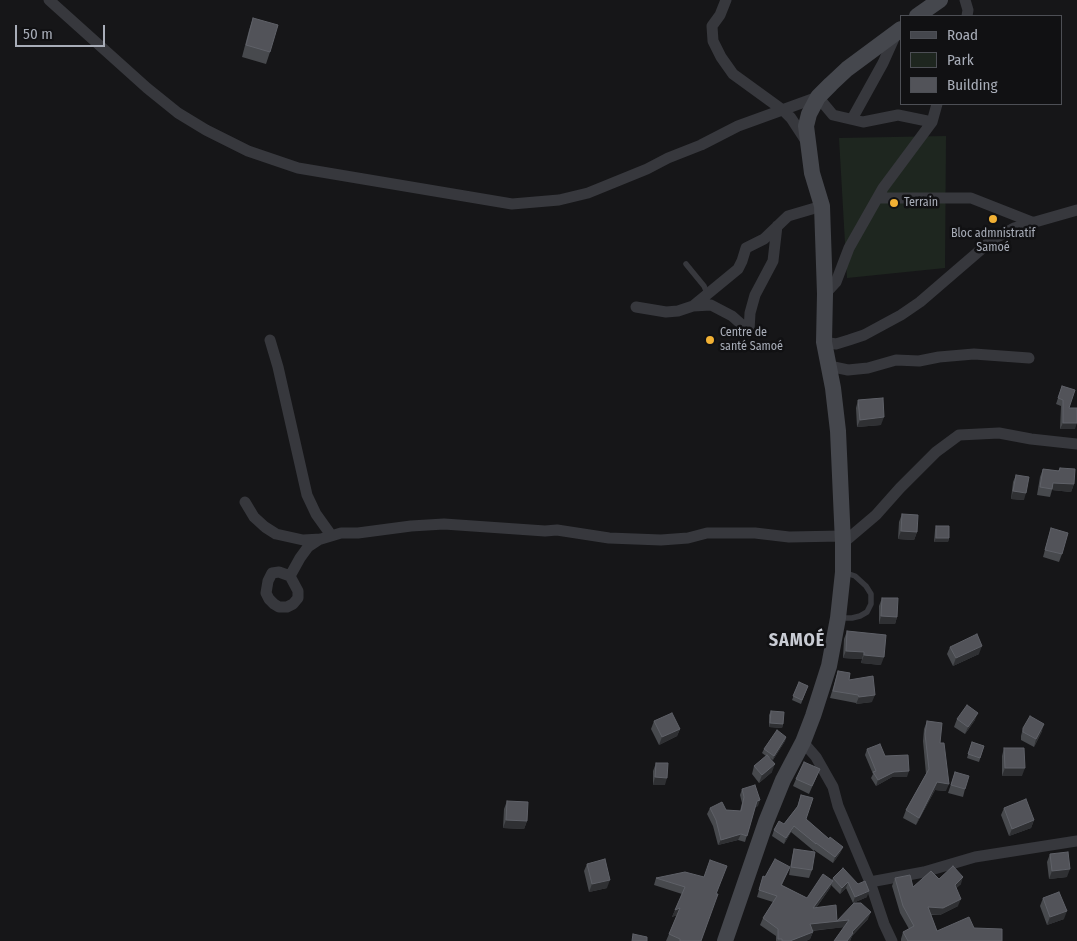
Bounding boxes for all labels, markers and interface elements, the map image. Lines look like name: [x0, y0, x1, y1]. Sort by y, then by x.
scale bar: [18, 15, 108, 47]
legend: [900, 15, 1062, 105]
text: 50 m: [23, 25, 53, 43]
text: Road: [947, 26, 978, 44]
text: Park: [947, 51, 974, 69]
text: Building: [947, 76, 998, 94]
place label: Terrain: [904, 196, 938, 210]
marker: Terrain: [888, 197, 900, 209]
marker: Bloc admnistratif Samoé: [987, 213, 999, 225]
place label: Bloc admnistratif Samoé: [951, 227, 1035, 255]
place label: Centre de santé Samoé: [720, 326, 783, 354]
marker: Centre de santé Samoé: [704, 334, 716, 346]
district label: SAMOÉ: [768, 630, 826, 652]

